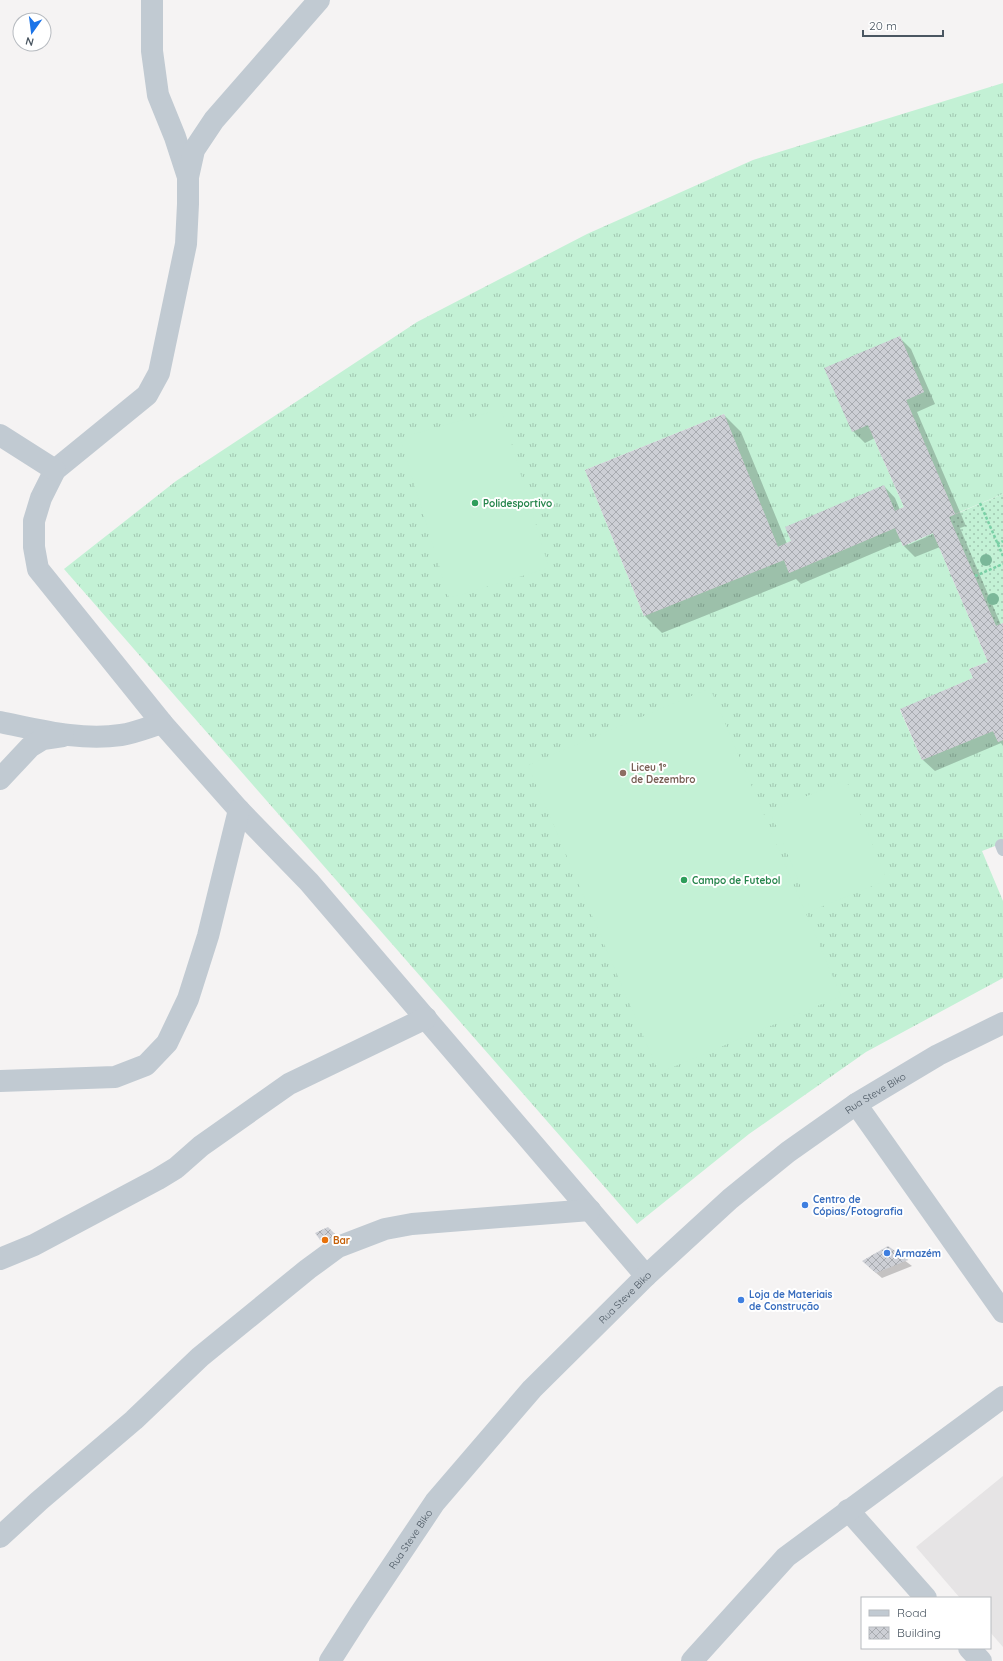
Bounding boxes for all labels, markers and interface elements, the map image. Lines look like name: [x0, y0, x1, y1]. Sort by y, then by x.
north arrow: [12, 12, 52, 52]
scale bar: [863, 12, 943, 38]
text: 20 m: [869, 18, 897, 33]
text: N: [24, 34, 35, 49]
place label: Polidesportivo: [483, 497, 552, 510]
marker: Polidesportivo: [470, 498, 480, 508]
place label: Liceu 1º de Dezembro: [631, 761, 696, 786]
marker: Liceu 1º de Dezembro: [618, 768, 628, 778]
place label: Campo de Futebol: [692, 874, 781, 887]
marker: Campo de Futebol: [679, 875, 689, 885]
street label: Rua Steve Biko: [842, 1070, 908, 1117]
place label: Centro de Cópias/Fotografia: [813, 1193, 903, 1218]
marker: Centro de Cópias/Fotografia: [800, 1200, 810, 1210]
place label: Bar: [333, 1234, 351, 1247]
marker: Bar: [320, 1235, 330, 1245]
place label: Armazém: [895, 1247, 941, 1260]
marker: Armazém: [882, 1248, 892, 1258]
street label: Rua Steve Biko: [596, 1268, 654, 1326]
place label: Loja de Materiais de Construção: [749, 1288, 832, 1313]
marker: Loja de Materiais de Construção: [736, 1295, 746, 1305]
street label: Rua Steve Biko: [386, 1507, 435, 1572]
legend: [861, 1597, 991, 1649]
text: Road: [897, 1605, 927, 1620]
text: Building: [897, 1625, 941, 1640]

